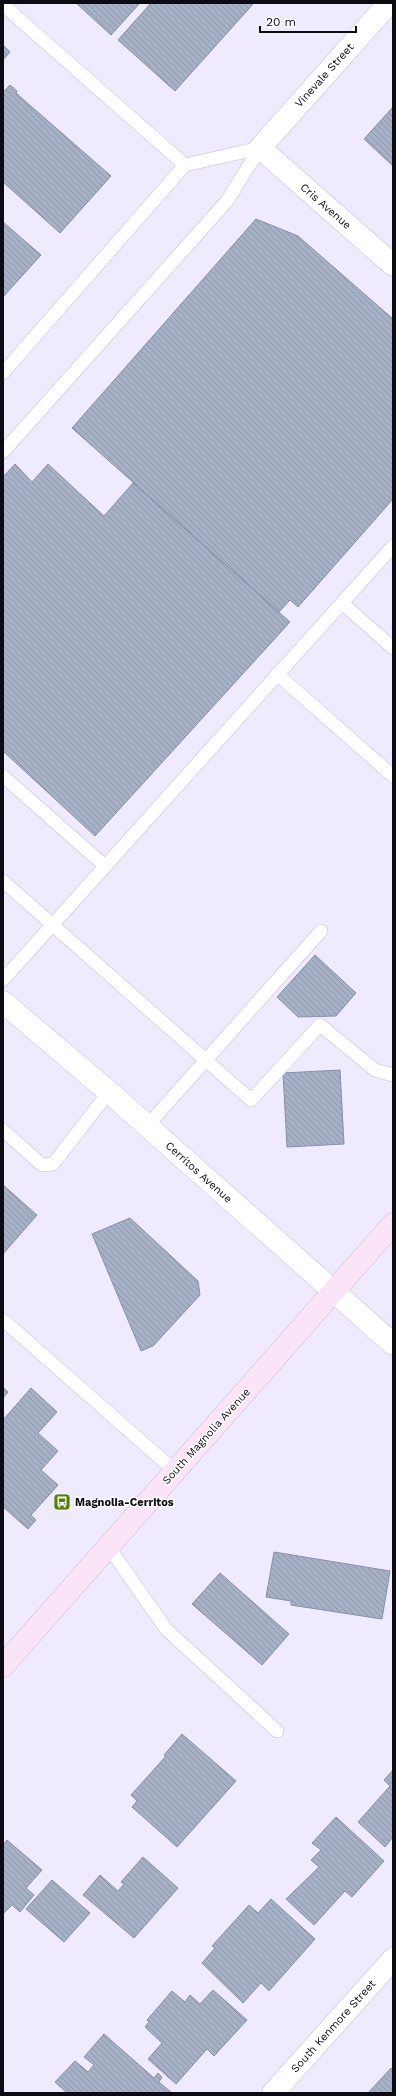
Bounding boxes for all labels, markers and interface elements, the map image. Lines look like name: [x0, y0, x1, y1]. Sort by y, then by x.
scale bar: [260, 8, 356, 34]
text: 20 m: [266, 15, 296, 29]
street label: Vinevale Street: [292, 40, 357, 110]
street label: Cris Avenue: [298, 181, 354, 232]
street label: Cerritos Avenue: [163, 1139, 235, 1206]
street label: South Magnolia Avenue: [160, 1386, 253, 1487]
bus stop icon: Magnolia-Cerritos: [52, 1492, 72, 1512]
place label: Magnolia-Cerritos: [75, 1496, 174, 1509]
street label: South Kenmore Street: [288, 1977, 379, 2075]

